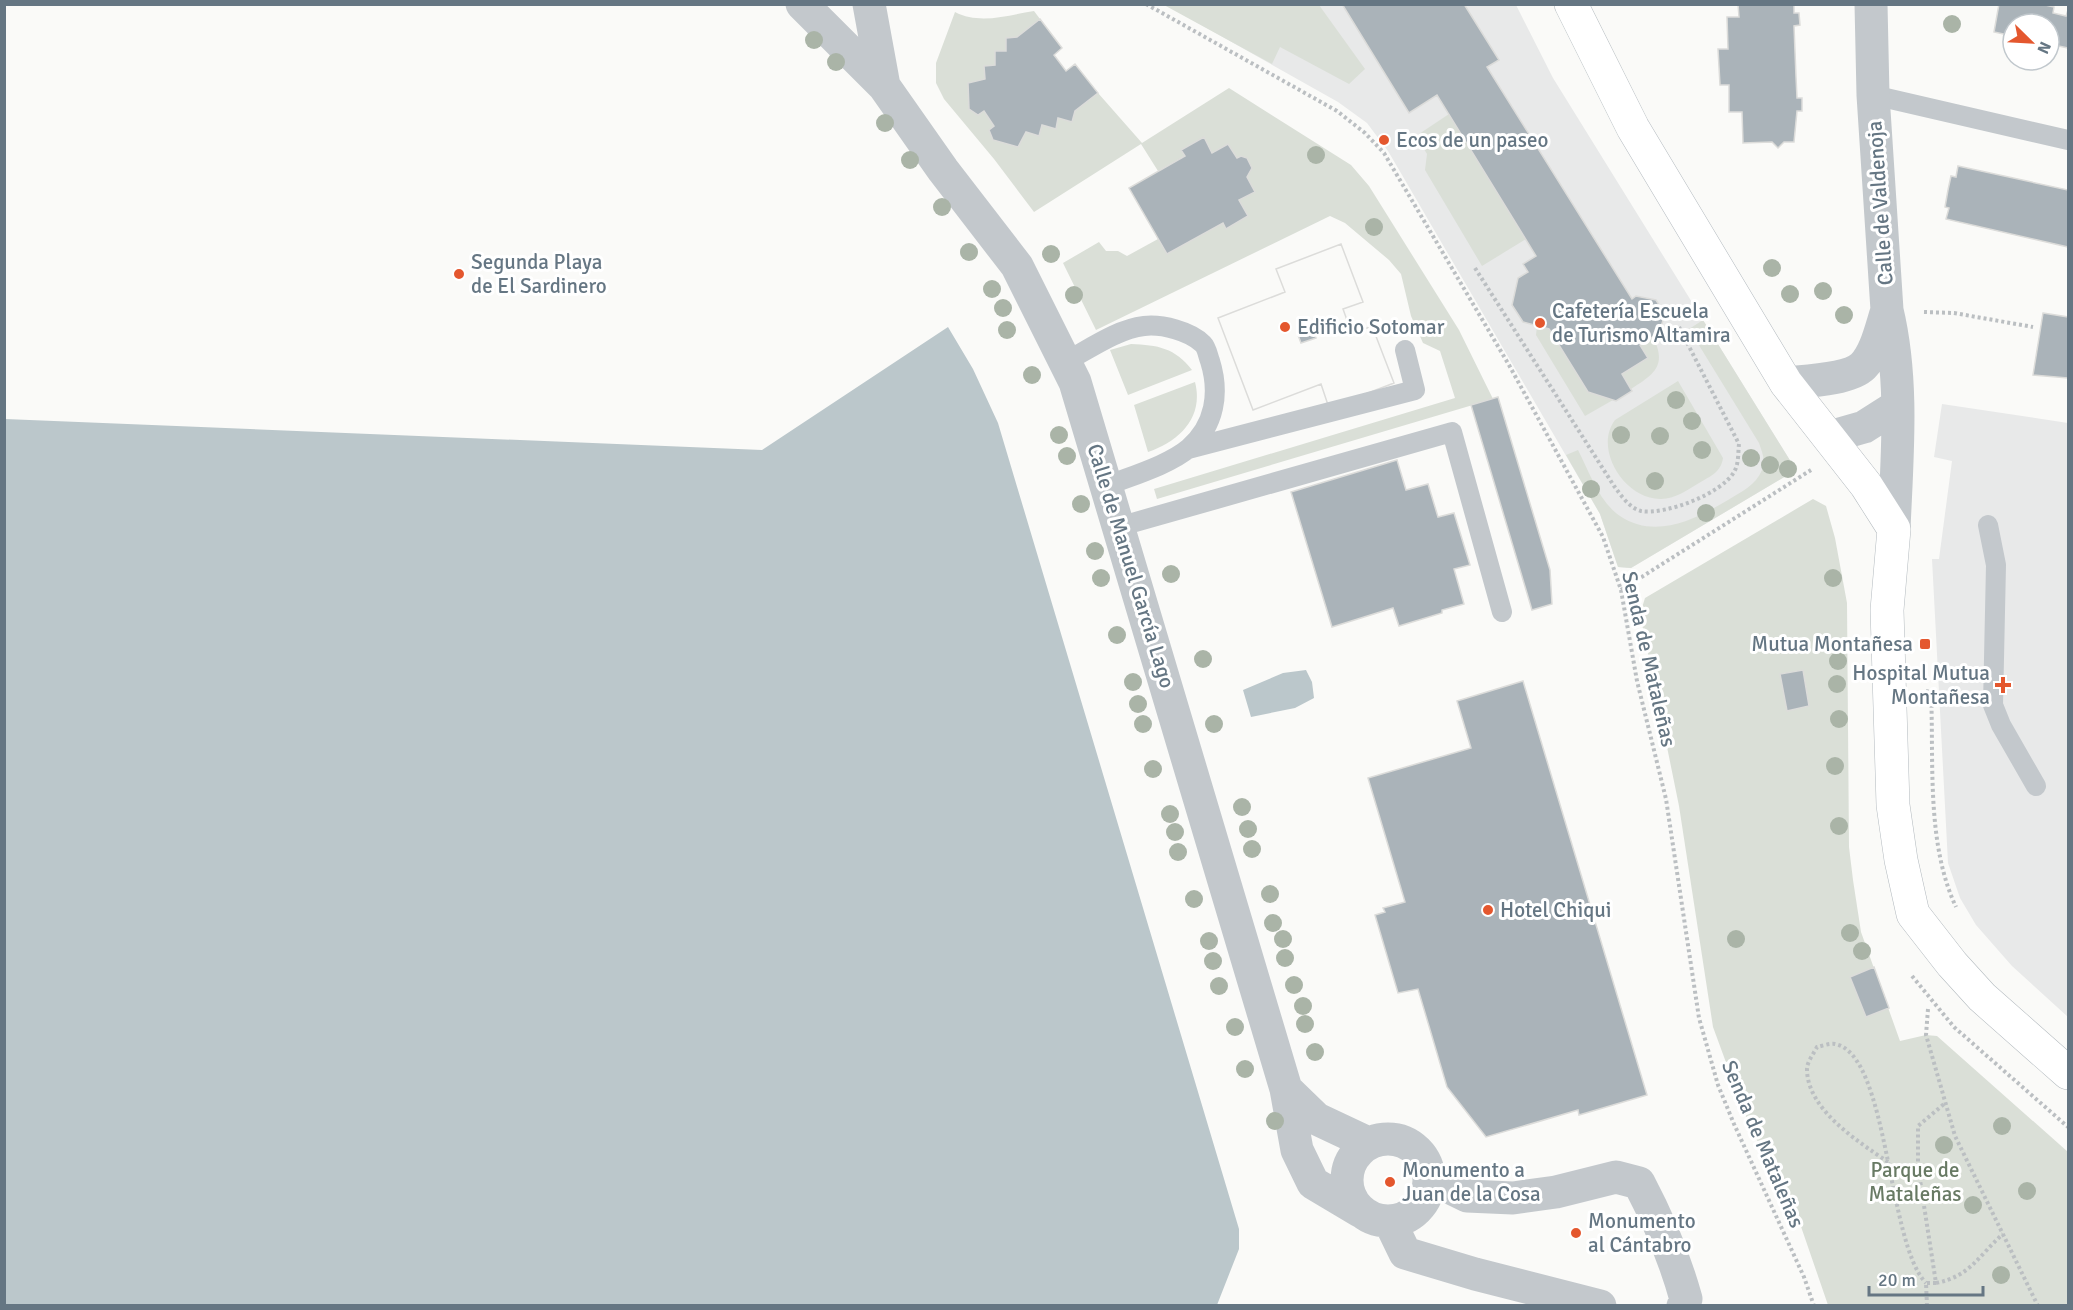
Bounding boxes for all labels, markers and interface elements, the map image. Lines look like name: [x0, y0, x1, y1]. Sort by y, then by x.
north arrow: [2001, 12, 2061, 72]
text: N: [2032, 39, 2055, 57]
street label: Calle de Valdenoja: [1861, 120, 1899, 286]
place label: Ecos de un paseo: [1396, 127, 1548, 153]
marker: Ecos de un paseo: [1377, 133, 1391, 147]
place label: Segunda Playa de El Sardinero: [471, 249, 607, 299]
marker: Segunda Playa de El Sardinero: [452, 267, 466, 281]
place label: Cafetería Escuela de Turismo Altamira: [1552, 298, 1731, 348]
place label: Edificio Sotomar: [1297, 314, 1445, 340]
marker: Cafetería Escuela de Turismo Altamira: [1533, 316, 1547, 330]
marker: Edificio Sotomar: [1278, 320, 1292, 334]
street label: Calle de Manuel García Lago: [1081, 441, 1181, 691]
street label: Senda de Mataleñas: [1616, 569, 1682, 749]
place label: Mutua Montañesa: [1751, 631, 1913, 657]
marker: Mutua Montañesa: [1918, 637, 1932, 651]
place label: Hospital Mutua Montañesa: [1852, 660, 1990, 710]
marker: Hospital Mutua Montañesa: [1994, 676, 2012, 694]
place label: Hotel Chiqui: [1500, 897, 1611, 923]
marker: Hotel Chiqui: [1481, 903, 1495, 917]
street label: Senda de Mataleñas: [1716, 1056, 1810, 1232]
place label: Monumento a Juan de la Cosa: [1402, 1157, 1541, 1207]
park label: Parque de Mataleñas: [1868, 1157, 1962, 1207]
marker: Monumento a Juan de la Cosa: [1383, 1175, 1397, 1189]
place label: Monumento al Cántabro: [1588, 1208, 1696, 1258]
marker: Monumento al Cántabro: [1569, 1226, 1583, 1240]
scale bar: [1869, 1259, 1983, 1297]
text: 20 m: [1878, 1269, 1916, 1291]

